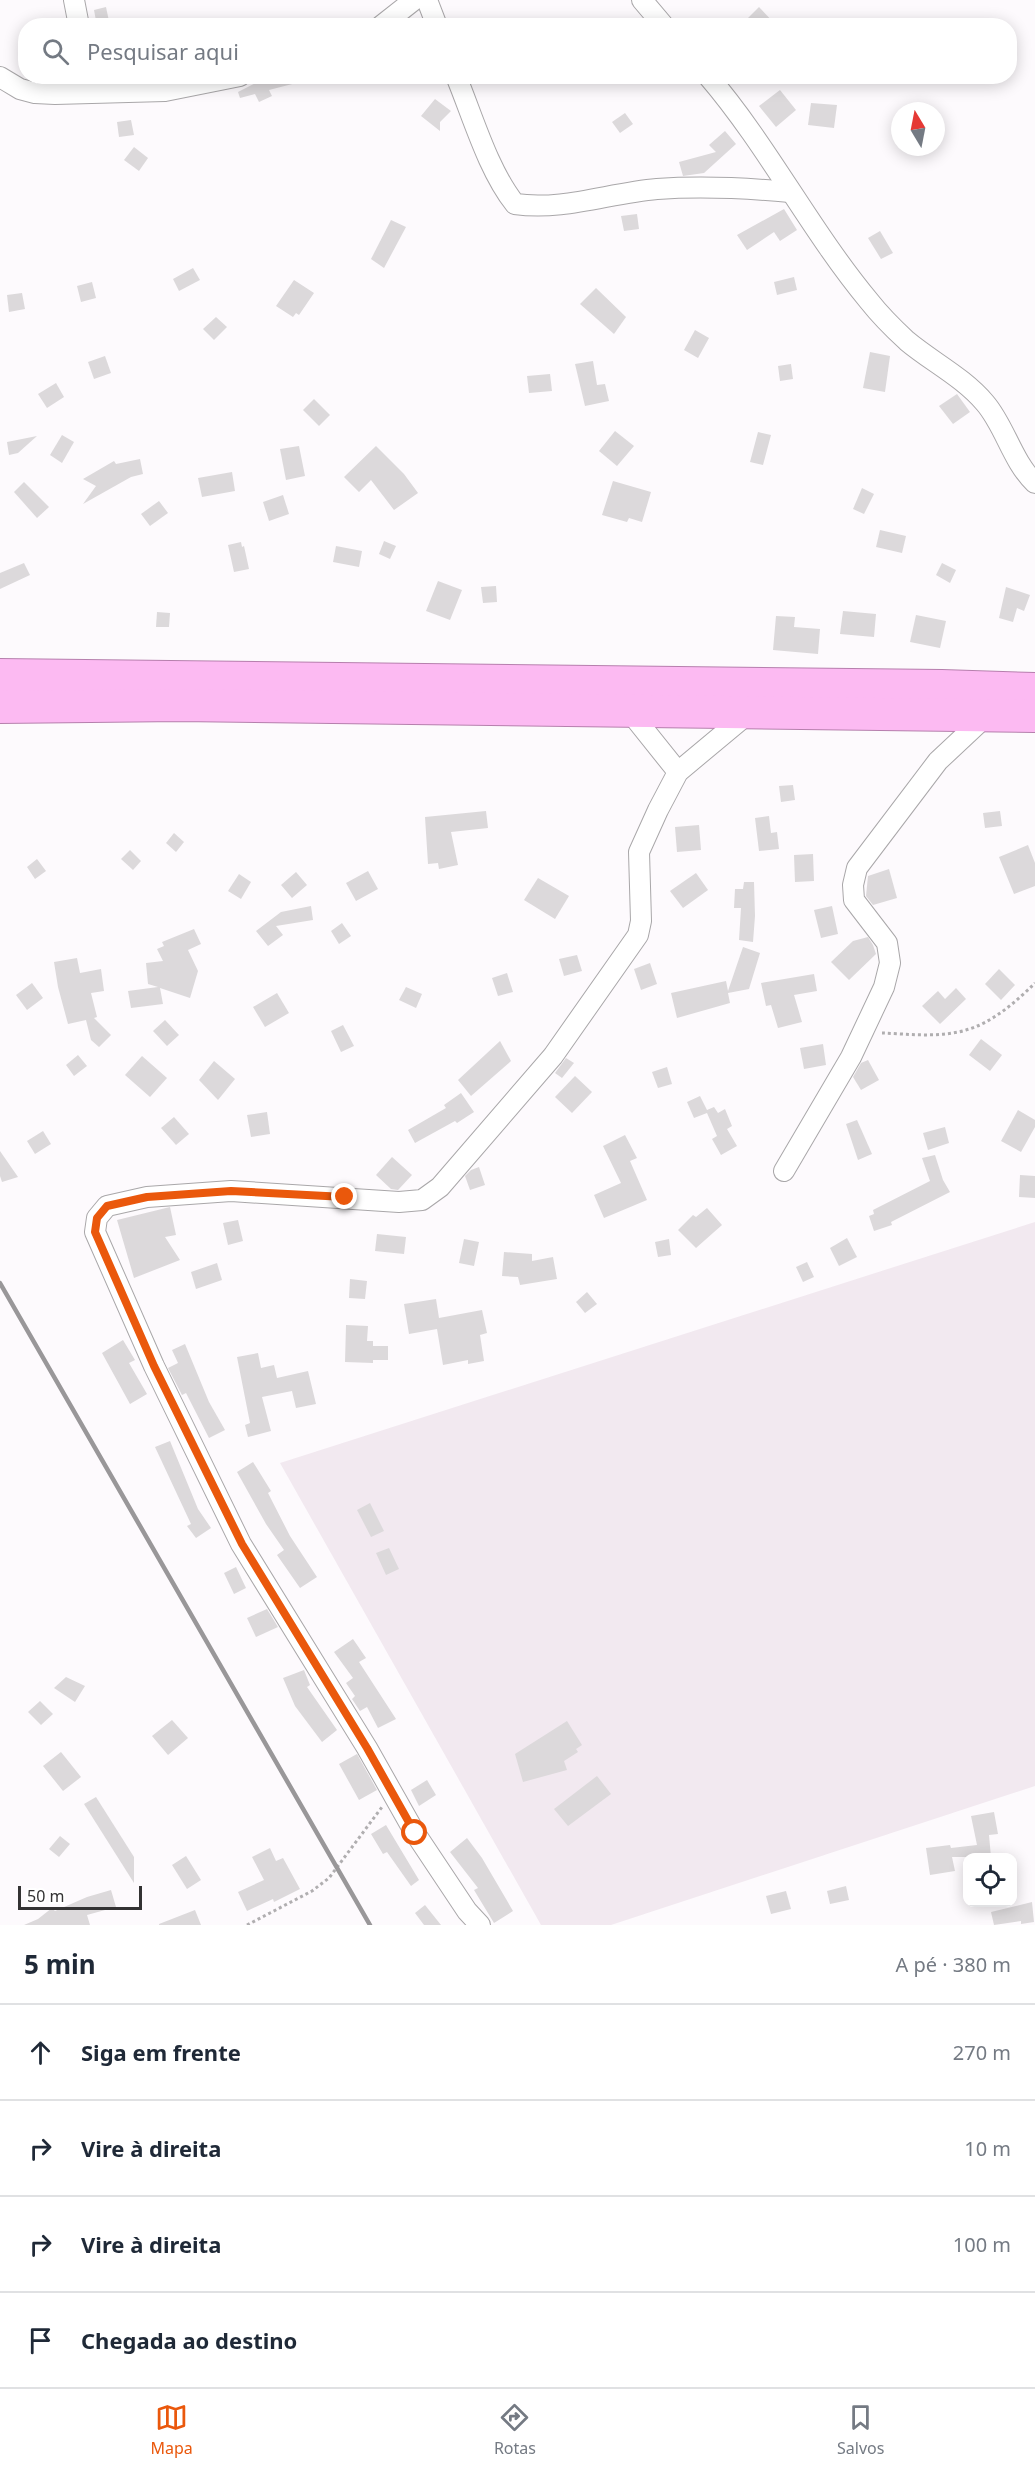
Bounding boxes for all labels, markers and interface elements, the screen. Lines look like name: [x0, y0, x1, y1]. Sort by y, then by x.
search box: [18, 18, 1017, 84]
icon: search: [39, 35, 72, 68]
text: Pesquisar aqui: [87, 36, 239, 66]
north arrow: [891, 102, 945, 156]
route end: [331, 1183, 357, 1209]
route start: [401, 1819, 427, 1845]
map controls: [963, 1853, 1017, 1907]
button: locate: [963, 1853, 1017, 1907]
scale bar: [18, 1883, 142, 1910]
text: 50 m: [27, 1885, 64, 1907]
text: 5 min: [24, 1946, 96, 1982]
text: A pé · 380 m: [895, 1951, 1011, 1978]
icon: ahead: [24, 2036, 57, 2069]
text: Siga em frente: [81, 2037, 241, 2067]
text: 270 m: [953, 2039, 1011, 2066]
icon: right: [24, 2132, 57, 2165]
text: Vire à direita: [81, 2133, 221, 2163]
text: 10 m: [964, 2135, 1011, 2162]
icon: right: [24, 2228, 57, 2261]
text: Vire à direita: [81, 2229, 221, 2259]
text: 100 m: [953, 2231, 1011, 2258]
icon: arrive: [24, 2324, 57, 2357]
text: Chegada ao destino: [81, 2325, 297, 2355]
tab: Mapa: [151, 2401, 193, 2459]
tab: Rotas: [494, 2401, 536, 2459]
tab: Salvos: [837, 2401, 884, 2459]

